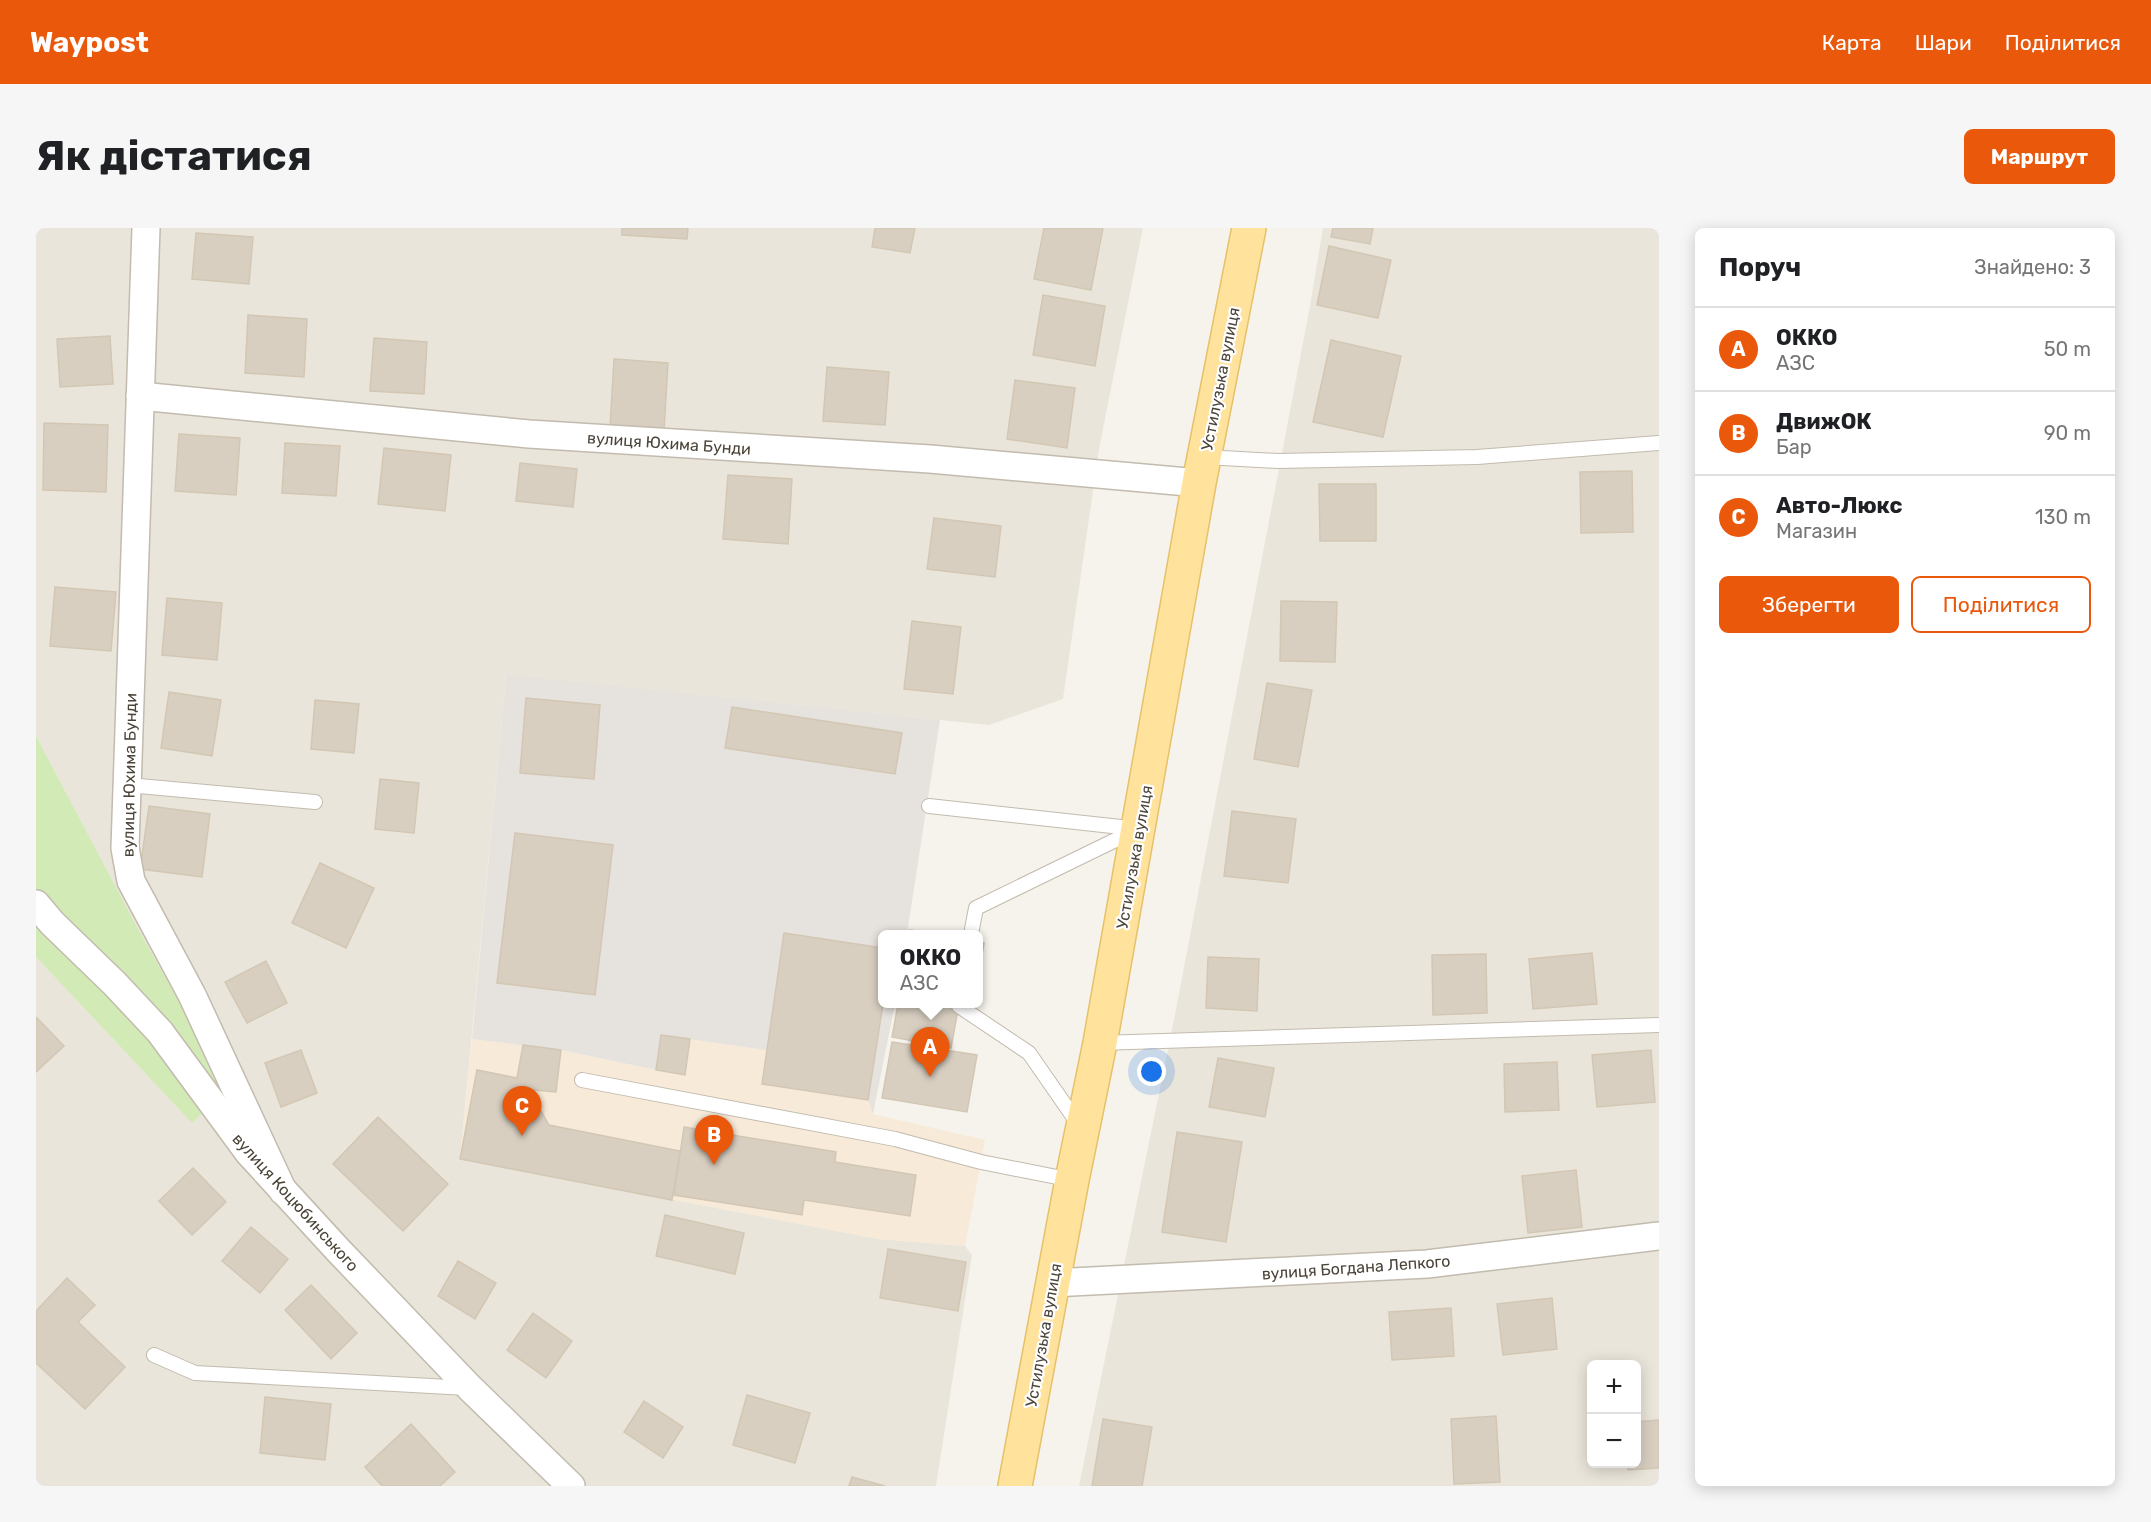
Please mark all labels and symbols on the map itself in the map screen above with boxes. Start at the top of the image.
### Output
street label: Устилузька вулиця [1197,306,1244,452]
street label: вулиця Юхима Бунди [586,428,752,459]
street label: вулиця Юхима Бунди [119,693,140,857]
street label: Устилузька вулиця [1112,784,1156,930]
pin: A [910,1028,950,1077]
your location [1137,1057,1166,1086]
pin: C [502,1086,542,1136]
pin: B [694,1116,734,1165]
street label: вулиця Коцюбинського [229,1129,363,1275]
street label: вулиця Богдана Лепкого [1261,1251,1451,1284]
street label: Устилузька вулиця [1021,1262,1065,1408]

